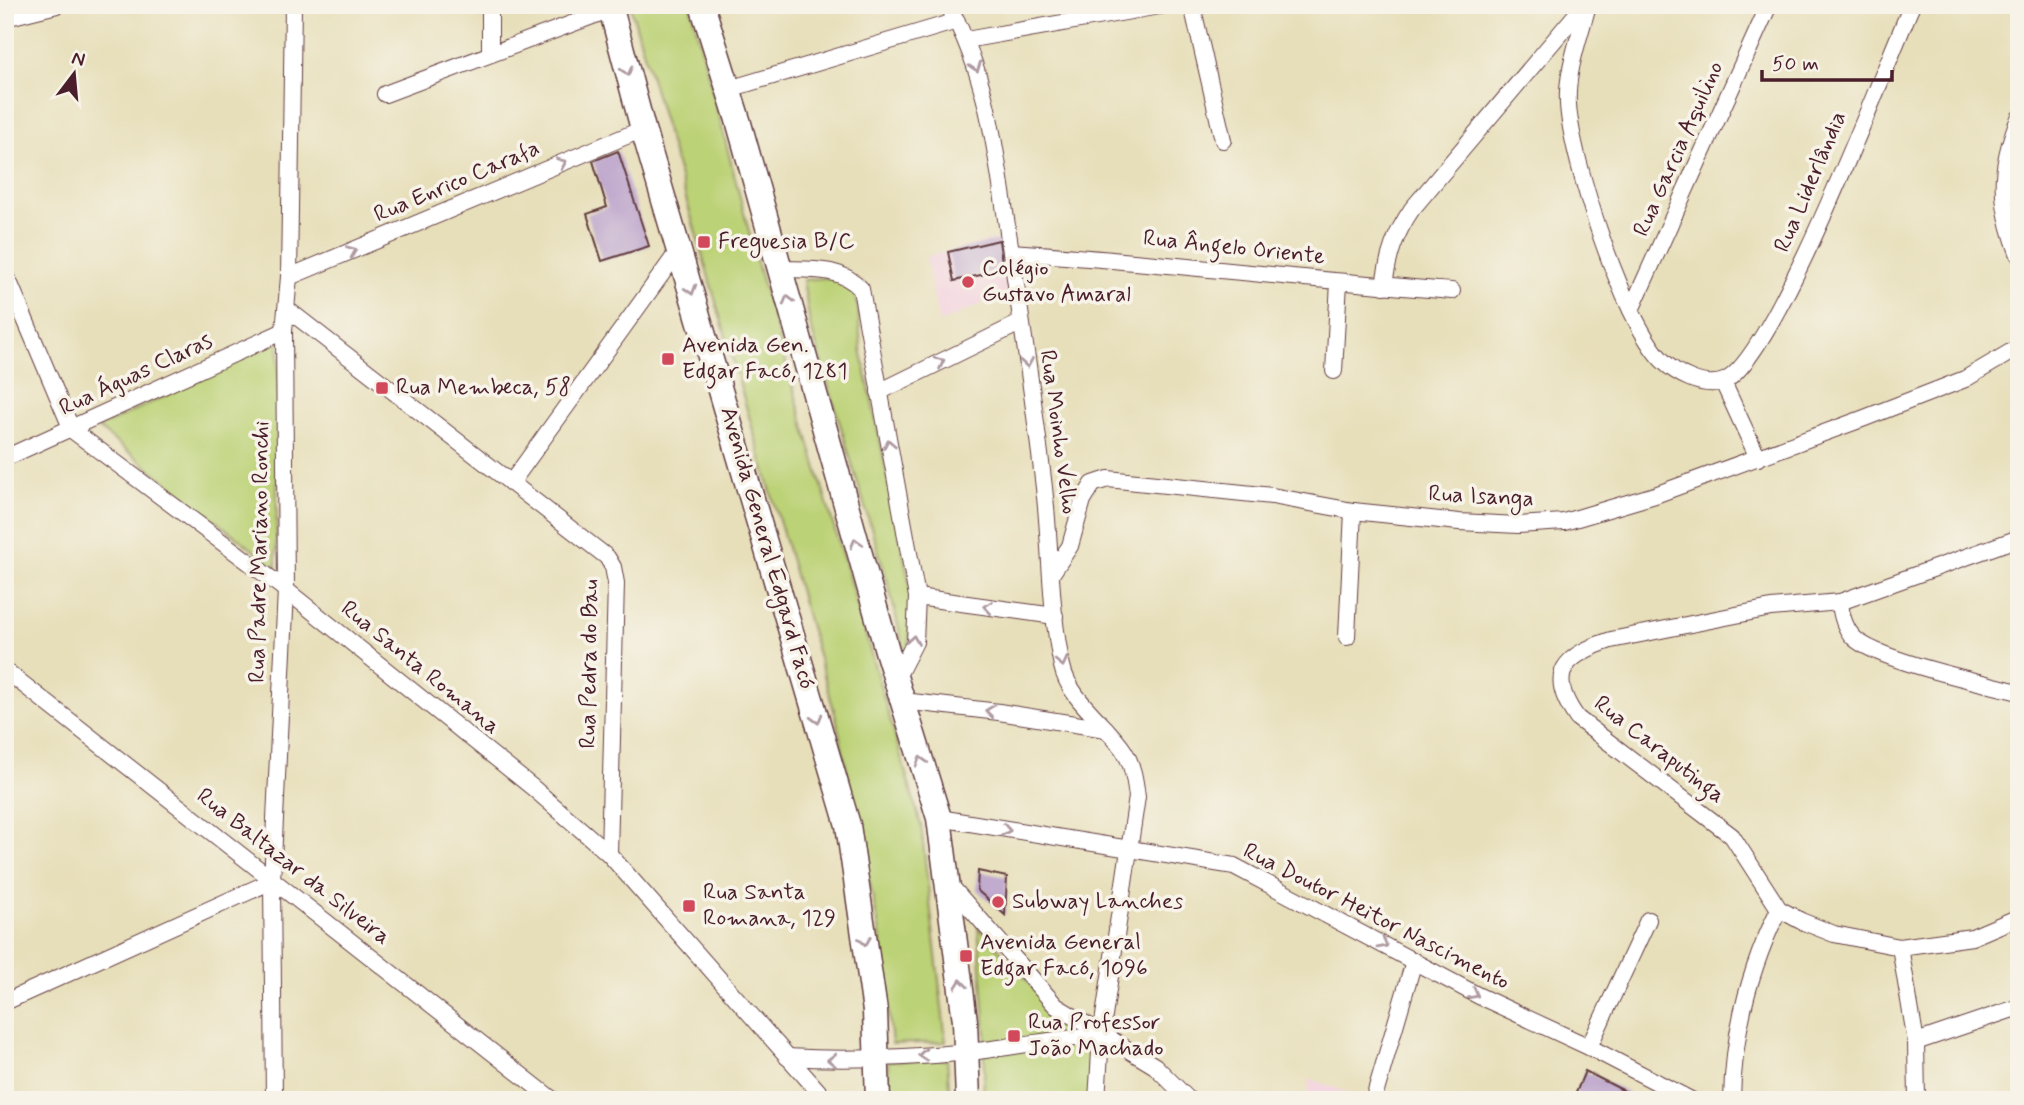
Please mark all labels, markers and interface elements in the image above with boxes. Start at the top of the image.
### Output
north arrow [38,38,108,108]
scale bar [1762,38,1891,82]
text: N [69,45,88,73]
text: 50 m [1772,50,1819,78]
street label: Rua Garcia Aquilino [1627,57,1731,241]
one-way arrow [968,60,982,72]
one-way arrow [619,65,634,77]
street label: Rua Liderlândia [1768,107,1854,257]
street label: Rua Enrico Carafa [370,134,544,230]
one-way arrow [554,157,567,171]
street label: Rua Ângelo Oriente [1141,224,1327,274]
place label: Freguesia B/C [718,227,855,259]
marker: Freguesia B/C [696,234,712,250]
one-way arrow [345,245,357,259]
place label: Colégio Gustavo Amaral [982,254,1131,310]
marker: Colégio Gustavo Amaral [960,274,976,290]
one-way arrow [683,283,698,295]
one-way arrow [782,294,796,306]
street label: Rua Águas Claras [55,326,217,424]
place label: Avenida Gen. Edgar Facó, 1281 [682,331,848,389]
street label: Rua Moinho Velho [1032,348,1084,516]
marker: Avenida Gen. Edgar Facó, 1281 [660,351,676,367]
one-way arrow [933,356,945,370]
one-way arrow [1019,357,1034,369]
place label: Rua Membeca, 58 [396,373,571,403]
marker: Rua Membeca, 58 [374,380,390,396]
street label: Avenida General Edgard Facó [710,403,822,693]
street label: Rua Padre Mariano Ronchi [243,421,277,683]
one-way arrow [882,438,897,450]
street label: Rua Isanga [1427,479,1534,517]
one-way arrow [850,537,865,549]
street label: Rua Pedra do Bau [574,579,606,749]
street label: Rua Santa Romana [334,594,506,742]
one-way arrow [982,600,994,615]
one-way arrow [905,634,920,646]
one-way arrow [1054,656,1068,668]
street label: Rua Caraputinga [1586,689,1731,812]
one-way arrow [984,703,996,718]
one-way arrow [809,713,824,725]
one-way arrow [915,755,930,767]
street label: Rua Baltazar da Silveira [190,782,396,952]
one-way arrow [1000,822,1012,837]
street label: Rua Doutor Heitor Nascimento [1238,837,1514,997]
place label: Rua Santa Romana, 129 [703,878,836,934]
place label: Subway Lanches [1012,887,1183,917]
marker: Subway Lanches [990,894,1006,910]
marker: Rua Santa Romana, 129 [681,898,697,914]
place label: Avenida General Edgar Facó, 1096 [980,928,1148,986]
one-way arrow [857,936,872,947]
one-way arrow [1376,936,1388,950]
marker: Avenida General Edgar Facó, 1096 [958,948,974,964]
one-way arrow [954,978,969,990]
one-way arrow [1467,986,1480,999]
place label: Rua Professor João Machado [1028,1008,1164,1064]
marker: Rua Professor João Machado [1006,1028,1022,1044]
one-way arrow [917,1047,928,1062]
one-way arrow [826,1052,837,1067]

